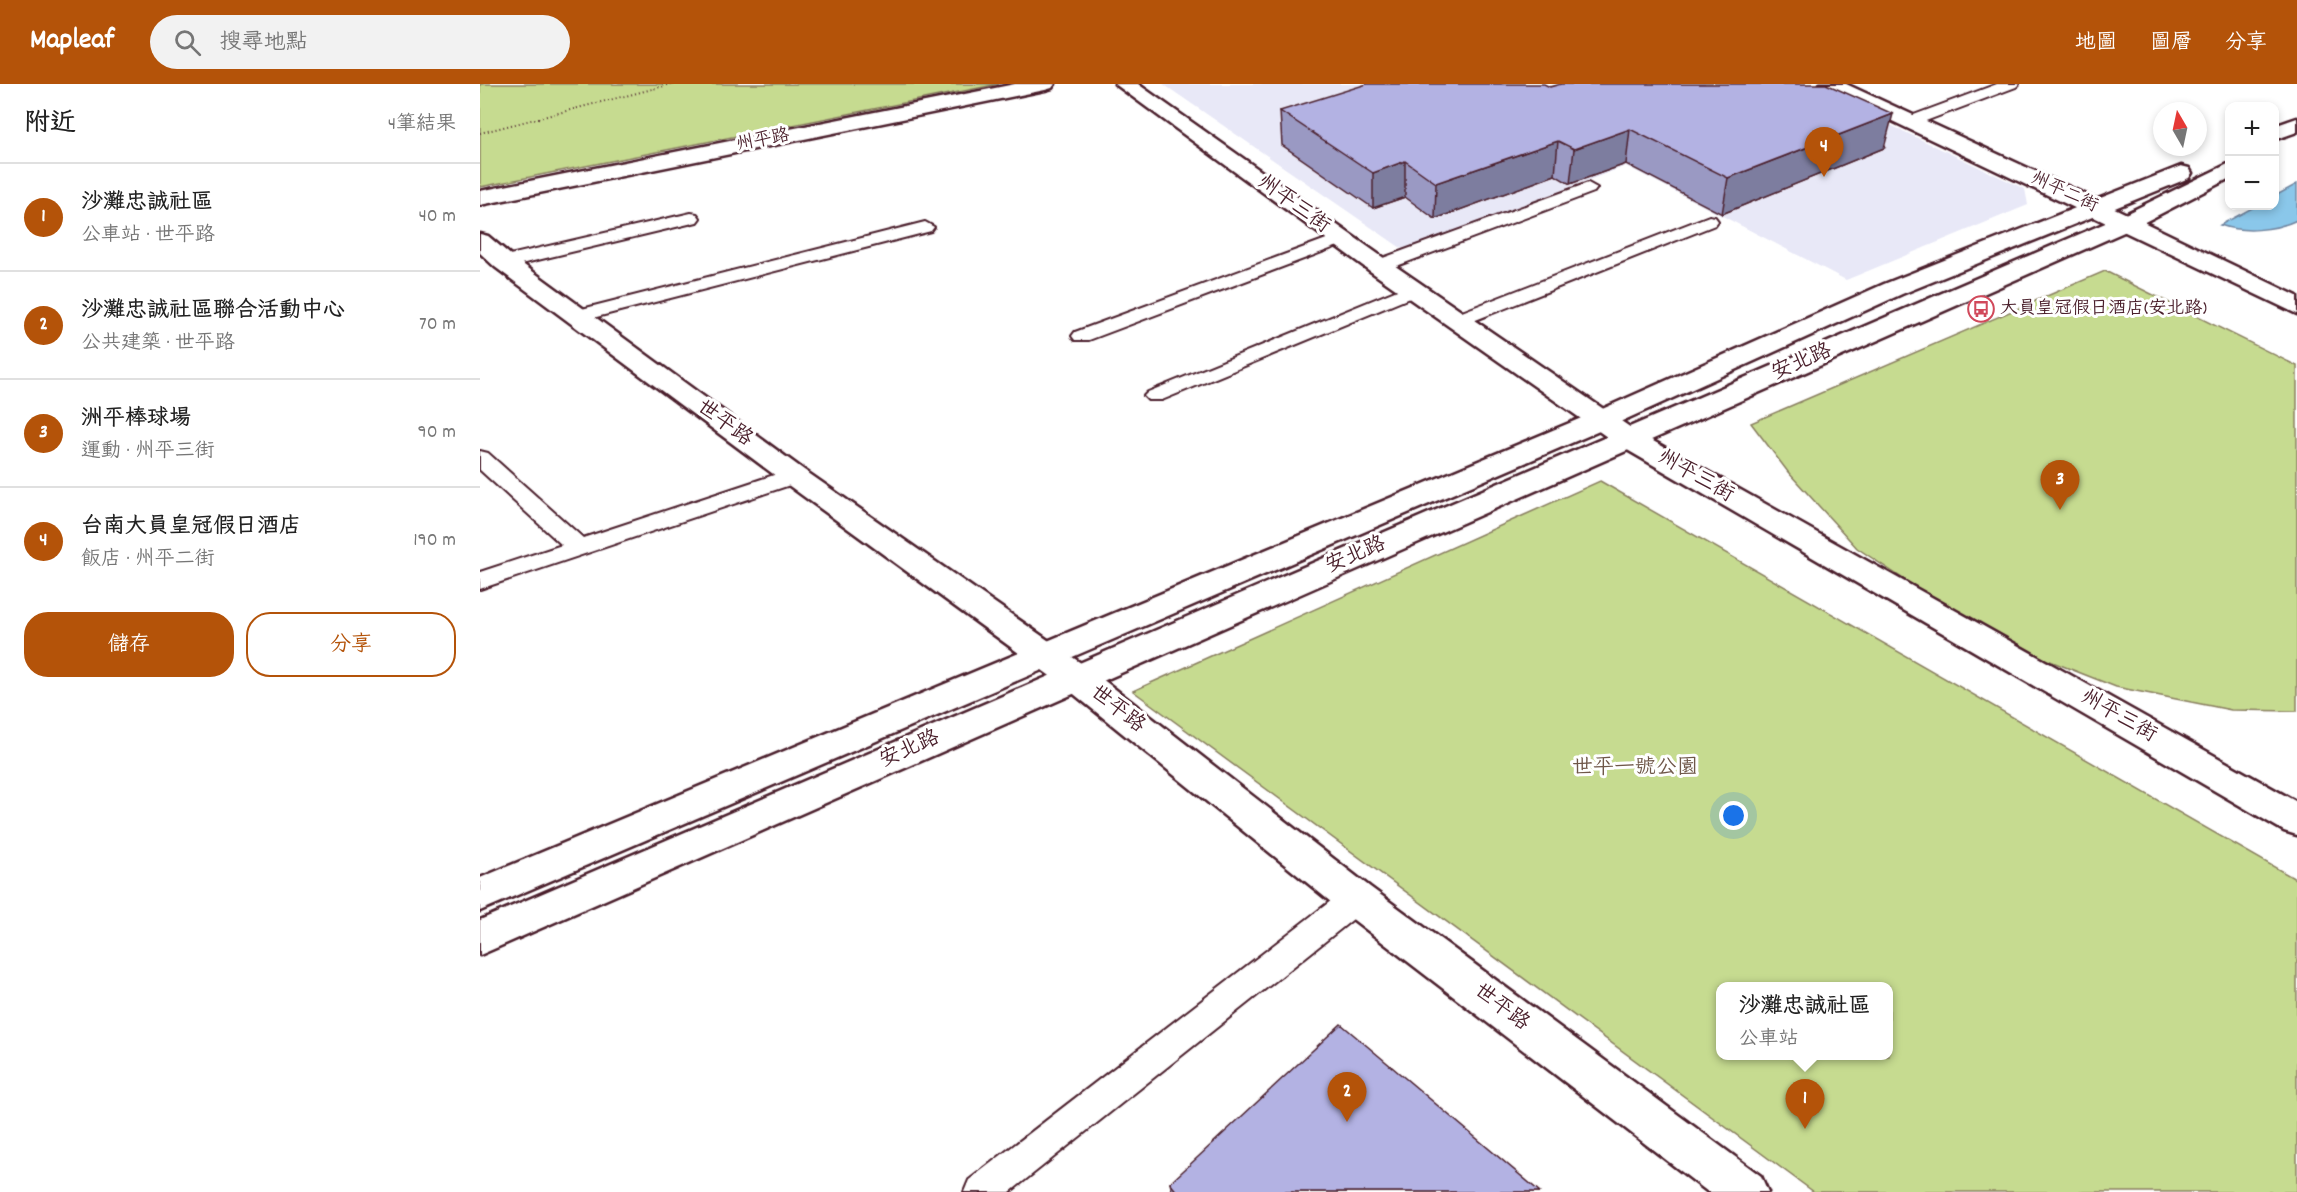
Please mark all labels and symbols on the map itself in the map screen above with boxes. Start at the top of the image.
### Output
north arrow [2153,102,2207,156]
street label: 州平路 [734,124,792,158]
pin: 4 [1804,128,1844,177]
street label: 州平二街 [2026,166,2102,220]
street label: 州平三街 [1250,168,1336,242]
bus stop icon: 大員皇冠假日酒店(安北路) [1966,294,1996,324]
place label: 大員皇冠假日酒店(安北路) [2000,297,2207,322]
street label: 安北路 [1767,337,1837,389]
street label: 世平路 [690,393,758,455]
street label: 州平三街 [1651,443,1739,511]
pin: 3 [2040,460,2080,510]
street label: 安北路 [1321,530,1391,582]
street label: 世平路 [1083,679,1151,741]
street label: 州平三街 [2074,683,2162,751]
street label: 安北路 [875,723,945,777]
park label: 世平一號公園 [1572,754,1698,784]
your location [1719,801,1748,830]
street label: 世平路 [1467,977,1535,1039]
pin: 2 [1328,1072,1366,1122]
pin: 1 [1786,1080,1824,1129]

